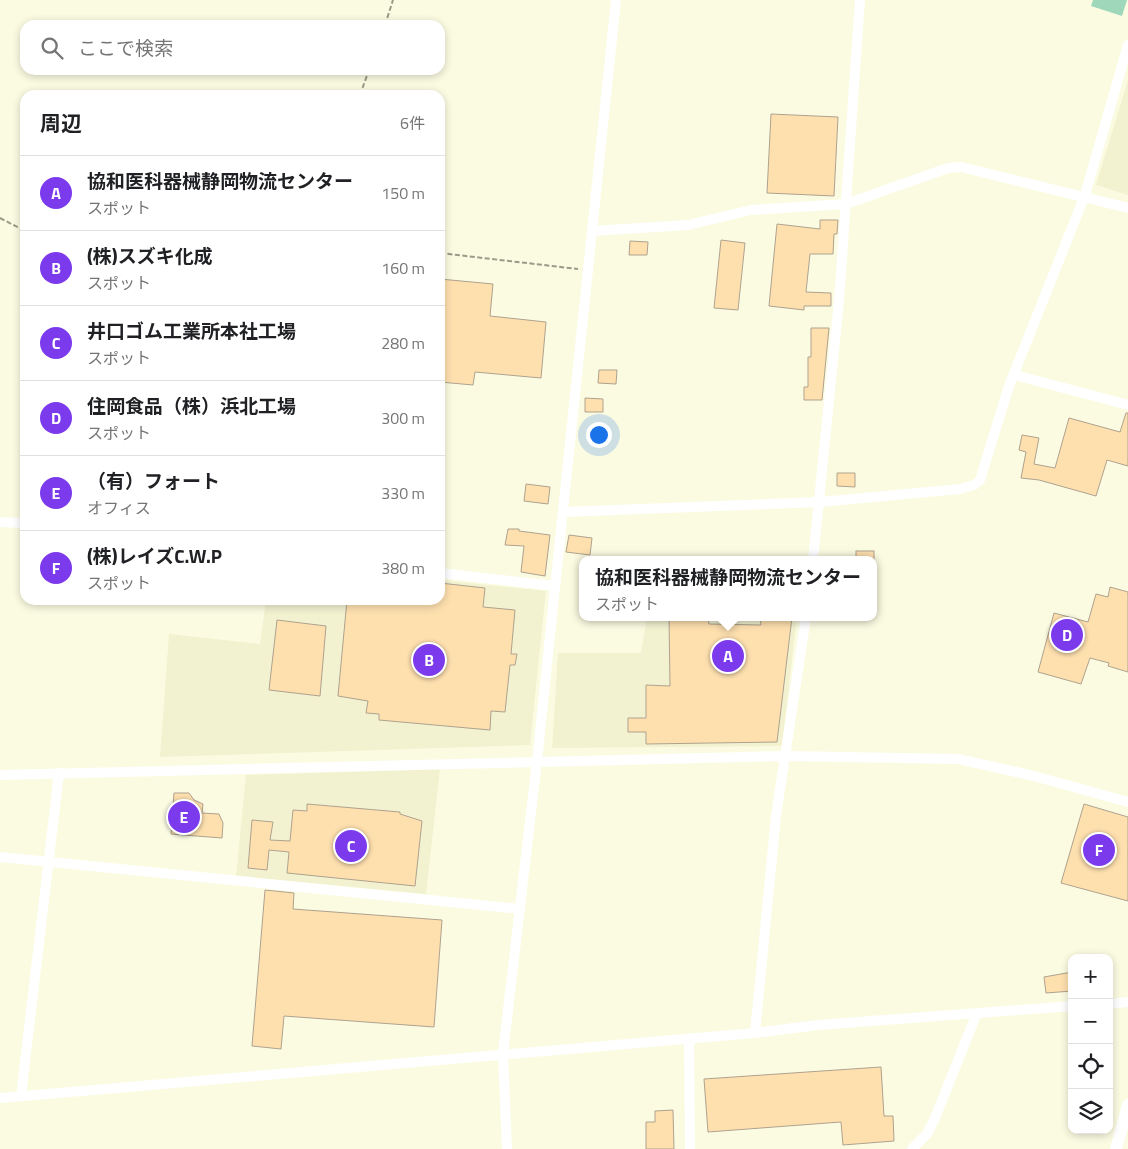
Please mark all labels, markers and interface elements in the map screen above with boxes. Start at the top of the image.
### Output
search box [20,20,445,75]
text: ここで検索 [78,33,173,62]
icon: search [38,34,66,62]
text: 周辺 [40,107,82,139]
text: 6件 [400,111,425,135]
text: 協和医科器械静岡物流センター [87,166,353,195]
text: A [51,181,61,205]
text: 150 m [381,181,425,205]
text: スポット [87,196,151,220]
text: (株)スズキ化成 [87,241,213,270]
text: B [51,256,61,280]
text: 160 m [381,256,425,280]
text: スポット [87,271,151,295]
text: 井口ゴム工業所本社工場 [87,316,296,345]
text: C [52,331,60,355]
text: 280 m [381,331,425,355]
text: スポット [87,346,151,370]
text: 住岡食品（株）浜北工場 [87,391,296,420]
text: D [51,406,61,430]
text: 300 m [381,406,425,430]
text: スポット [87,421,151,445]
your location [586,422,612,448]
text: （有）フォート [87,466,220,495]
text: E [52,481,60,505]
text: 330 m [381,481,425,505]
text: オフィス [87,496,151,520]
text: (株)レイズC.W.P [87,541,222,570]
text: F [52,556,60,580]
text: 380 m [381,556,425,580]
popup [579,556,877,621]
text: 協和医科器械静岡物流センター [595,562,861,591]
text: スポット [87,571,151,595]
text: スポット [595,592,659,616]
pin: D [1051,616,1083,654]
pin: A [712,637,744,675]
pin: B [413,641,445,679]
pin: E [168,798,200,836]
pin: C [335,827,367,865]
pin: F [1083,831,1115,869]
map controls [1068,954,1113,1134]
button: + [1068,954,1113,999]
button: − [1068,999,1113,1044]
button: locate [1068,1044,1113,1089]
button: layers [1068,1089,1113,1134]

